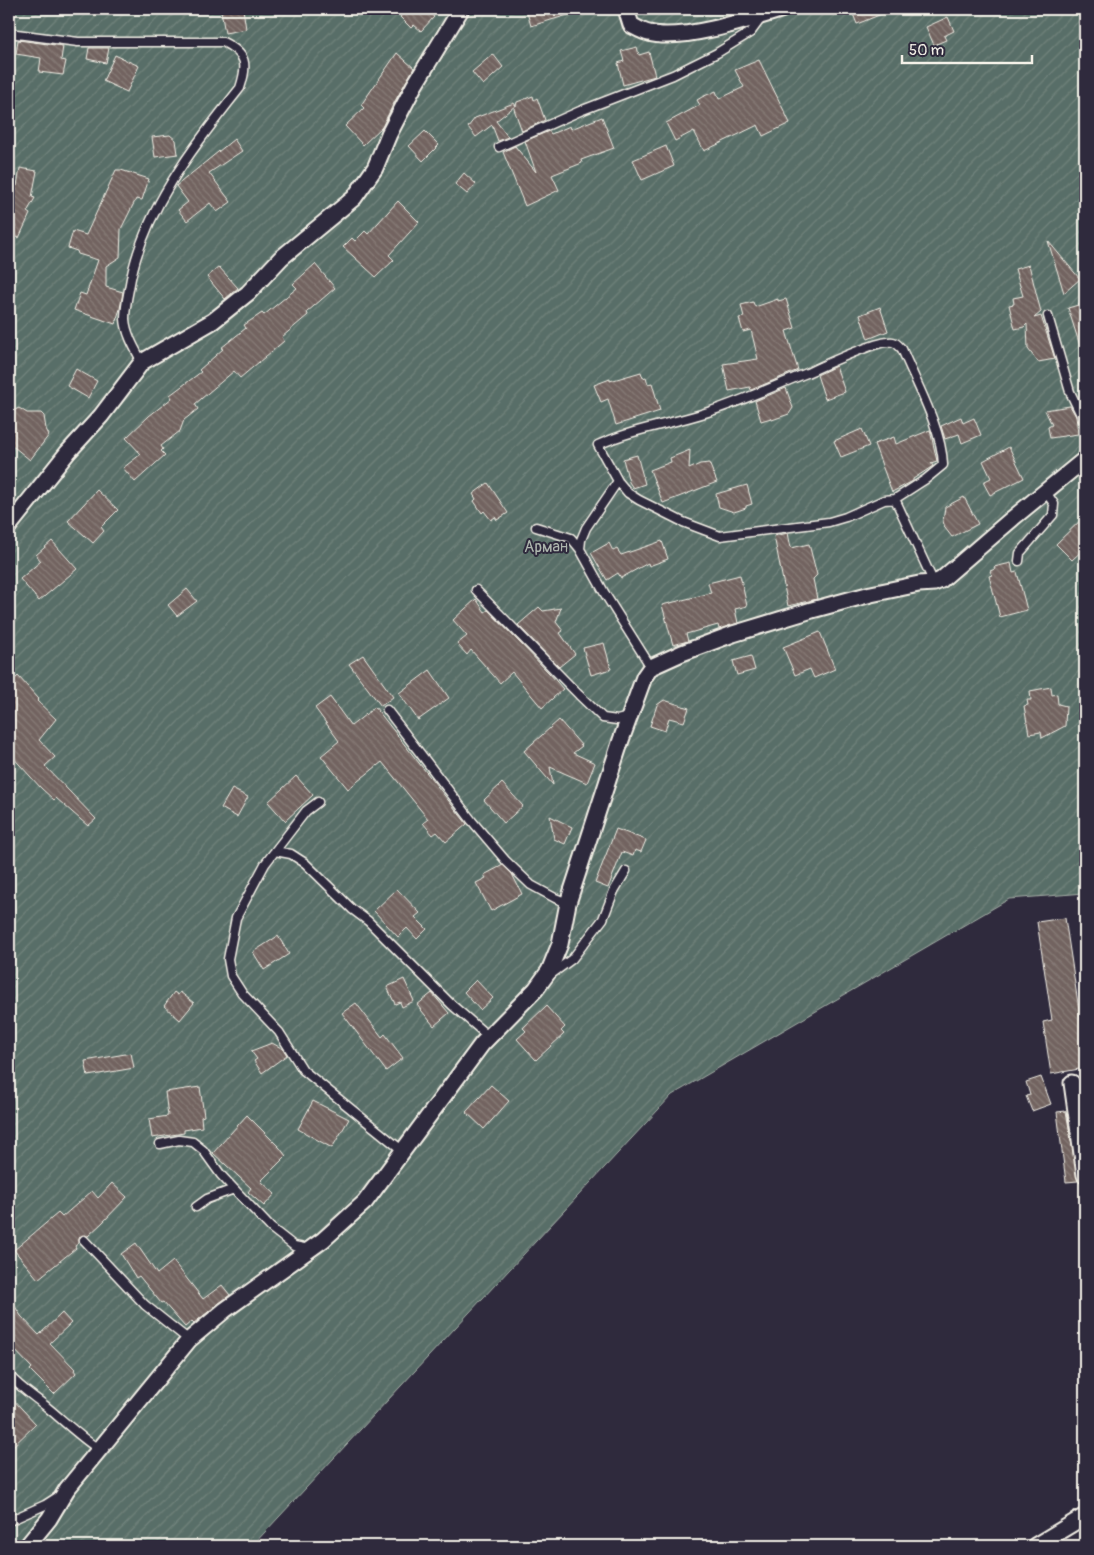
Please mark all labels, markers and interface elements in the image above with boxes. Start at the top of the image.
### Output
scale bar [902,32,1032,64]
text: 50 m [909,41,944,60]
park label: Арман [524,537,568,557]

